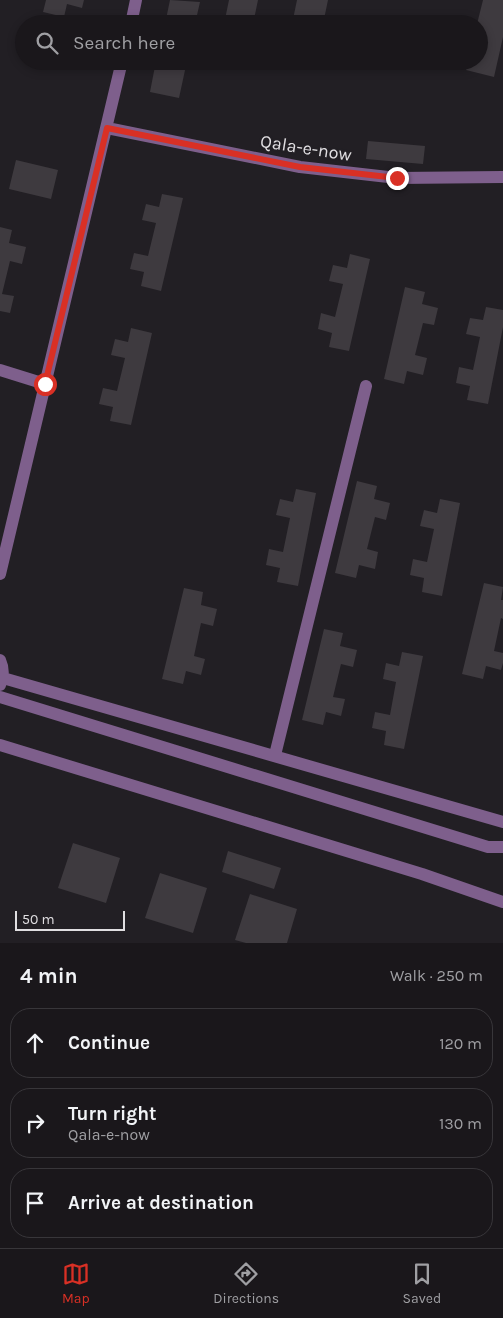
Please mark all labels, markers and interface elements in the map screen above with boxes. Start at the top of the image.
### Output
search box [15,15,488,70]
icon: search [33,29,61,57]
text: Search here [73,32,175,54]
street label: Qala-e-now [259,130,353,166]
route end [386,167,409,190]
route start [34,373,57,396]
scale bar [15,908,125,931]
text: 50 m [22,911,55,928]
text: 4 min [20,964,78,988]
text: Walk · 250 m [390,966,483,985]
icon: ahead [21,1029,49,1057]
text: Continue [68,1032,150,1054]
text: 120 m [439,1034,482,1053]
text: Turn right [68,1103,157,1125]
icon: right [21,1109,49,1137]
text: 130 m [439,1114,482,1133]
text: Qala-e-now [68,1125,150,1144]
icon: arrive [21,1189,49,1217]
text: Arrive at destination [68,1192,254,1214]
tab: Map [62,1260,90,1307]
tab: Directions [213,1260,279,1307]
tab: Saved [403,1260,441,1307]

